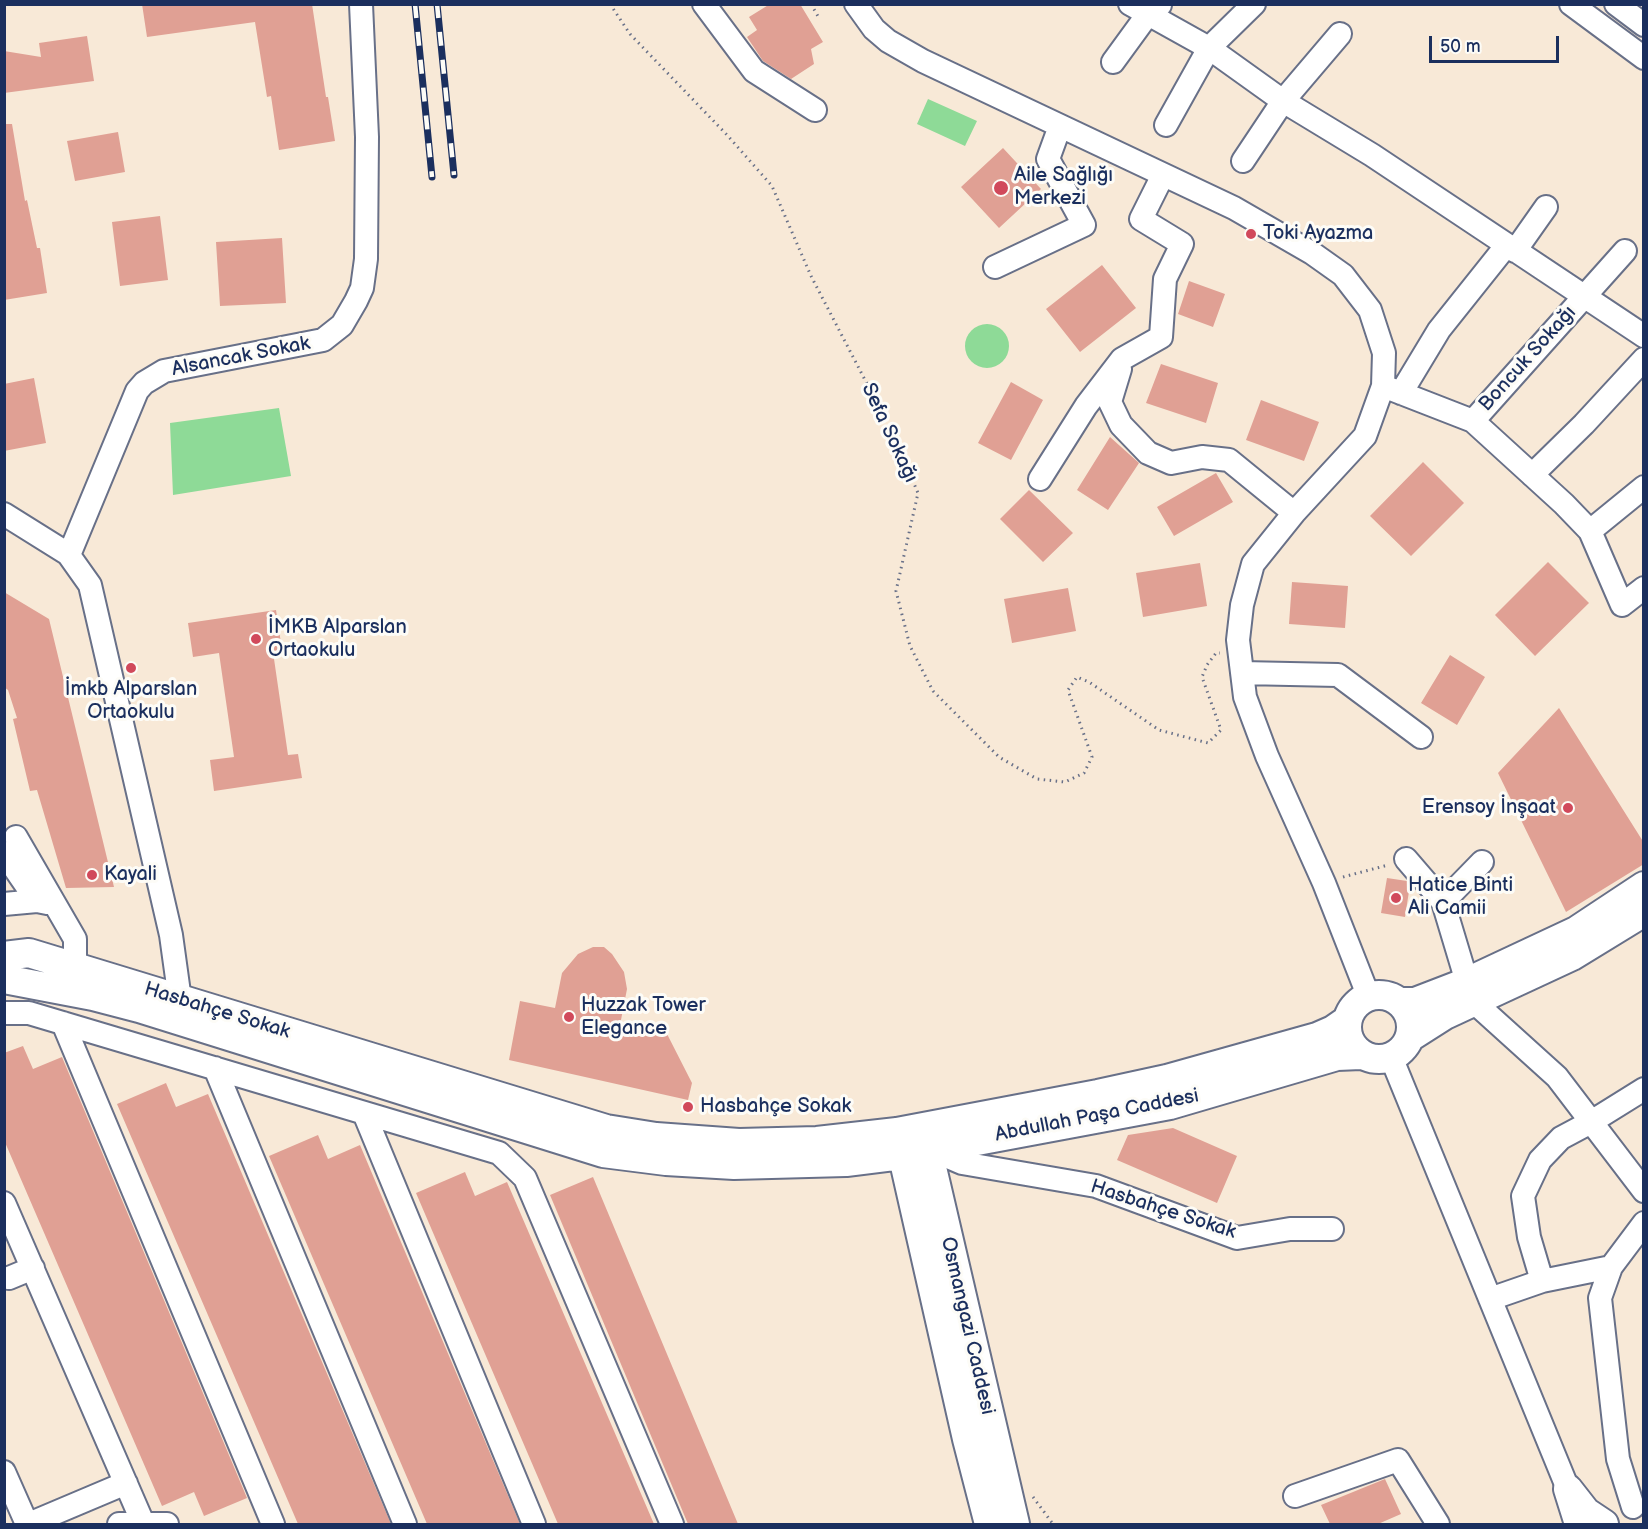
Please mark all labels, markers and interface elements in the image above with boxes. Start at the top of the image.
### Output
scale bar [1432,24,1562,62]
text: 50 m [1440,36,1481,57]
place label: Aile Sağlığı Merkezi [1014,164,1113,211]
marker: Aile Sağlığı Merkezi [992,179,1010,197]
place label: Toki Ayazma [1263,222,1373,246]
marker: Toki Ayazma [1244,227,1258,241]
street label: Boncuk Sokağı [1474,301,1582,417]
street label: Alsancak Sokak [170,332,312,382]
street label: Sefa Sokağı [856,380,922,486]
place label: İMKB Alparslan Ortaokulu [268,616,407,663]
marker: İMKB Alparslan Ortaokulu [249,632,263,646]
marker: İmkb Alparslan Ortaokulu [124,661,138,675]
place label: İmkb Alparslan Ortaokulu [65,678,197,725]
place label: Erensoy İnşaat [1422,796,1556,820]
marker: Erensoy İnşaat [1561,801,1575,815]
place label: Kayali [104,863,157,887]
marker: Kayali [85,868,99,882]
place label: Hatice Binti Ali Camii [1408,874,1513,921]
marker: Hatice Binti Ali Camii [1389,891,1403,905]
street label: Hasbahçe Sokak [141,977,293,1045]
place label: Huzzak Tower Elegance [581,994,706,1041]
marker: Huzzak Tower Elegance [562,1010,576,1024]
street label: Abdullah Paşa Caddesi [993,1084,1201,1148]
place label: Hasbahçe Sokak [700,1095,851,1119]
marker: Hasbahçe Sokak [681,1100,695,1114]
street label: Hasbahçe Sokak [1087,1175,1239,1245]
street label: Osmangazi Caddesi [935,1235,999,1417]

